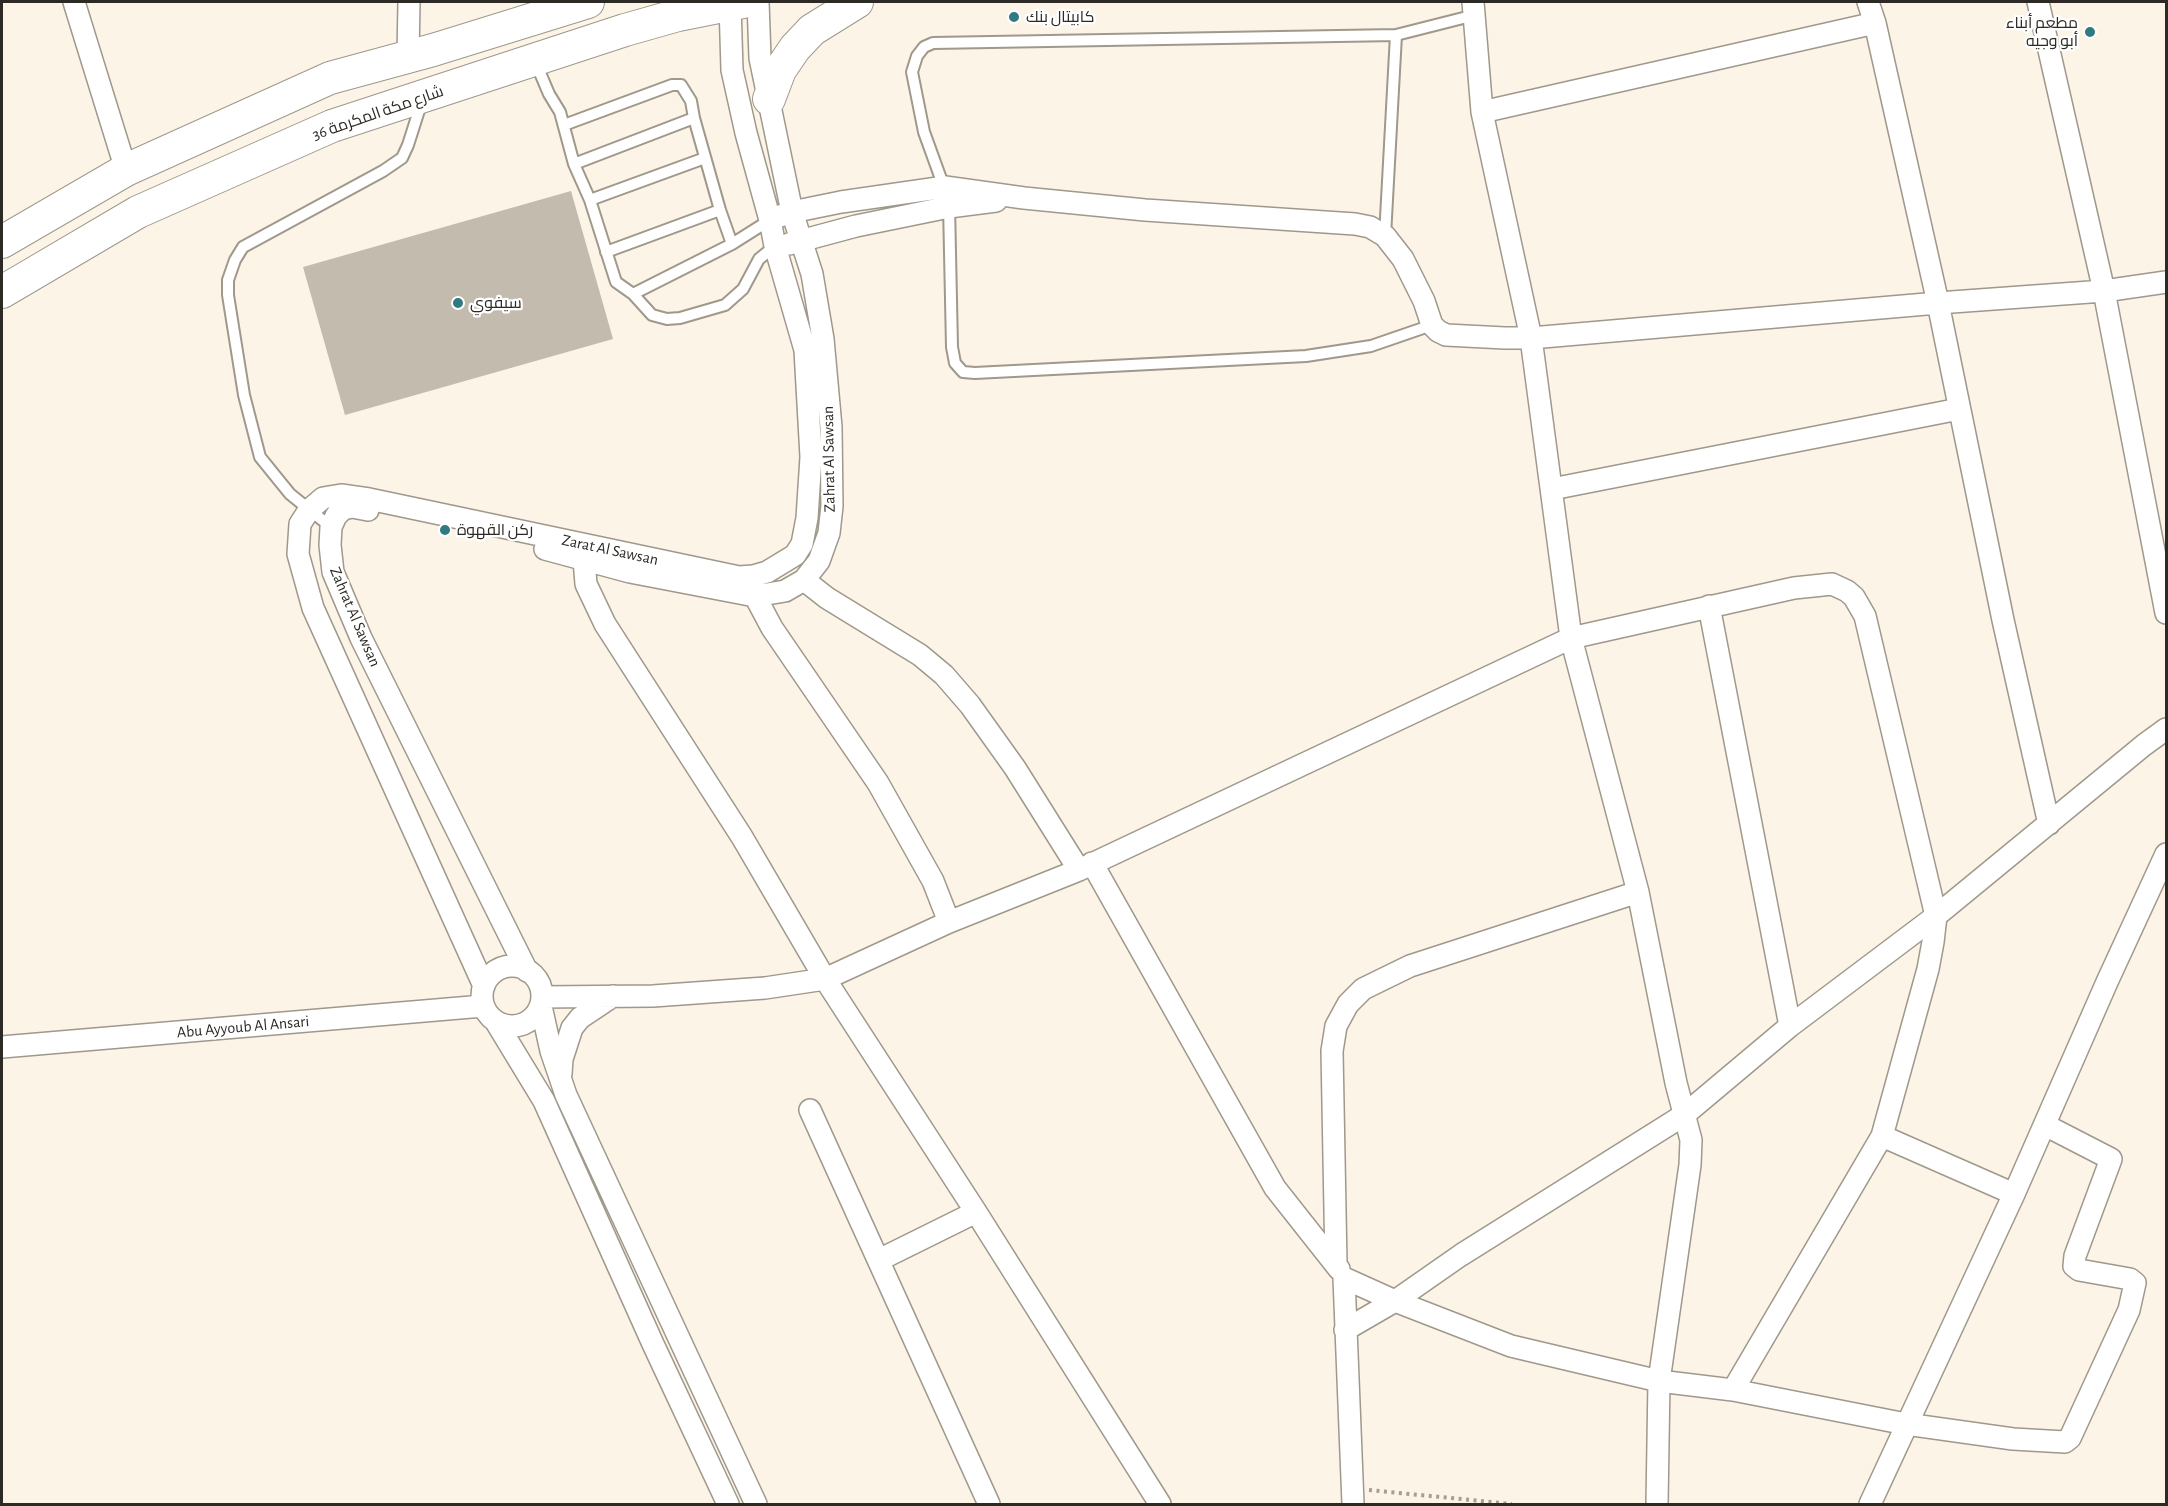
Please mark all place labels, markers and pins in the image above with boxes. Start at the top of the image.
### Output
place label: كابيتال بنك [1026,7,1094,27]
marker: كابيتال بنك [1007,10,1021,24]
place label: مطعم أبناء أبو وجيه [2006,13,2078,51]
marker: مطعم أبناء أبو وجيه [2083,25,2097,39]
place label: سيفوي [470,293,522,313]
marker: سيفوي [451,296,465,310]
place label: ركن القهوة [457,520,533,540]
marker: ركن القهوة [438,523,452,537]

